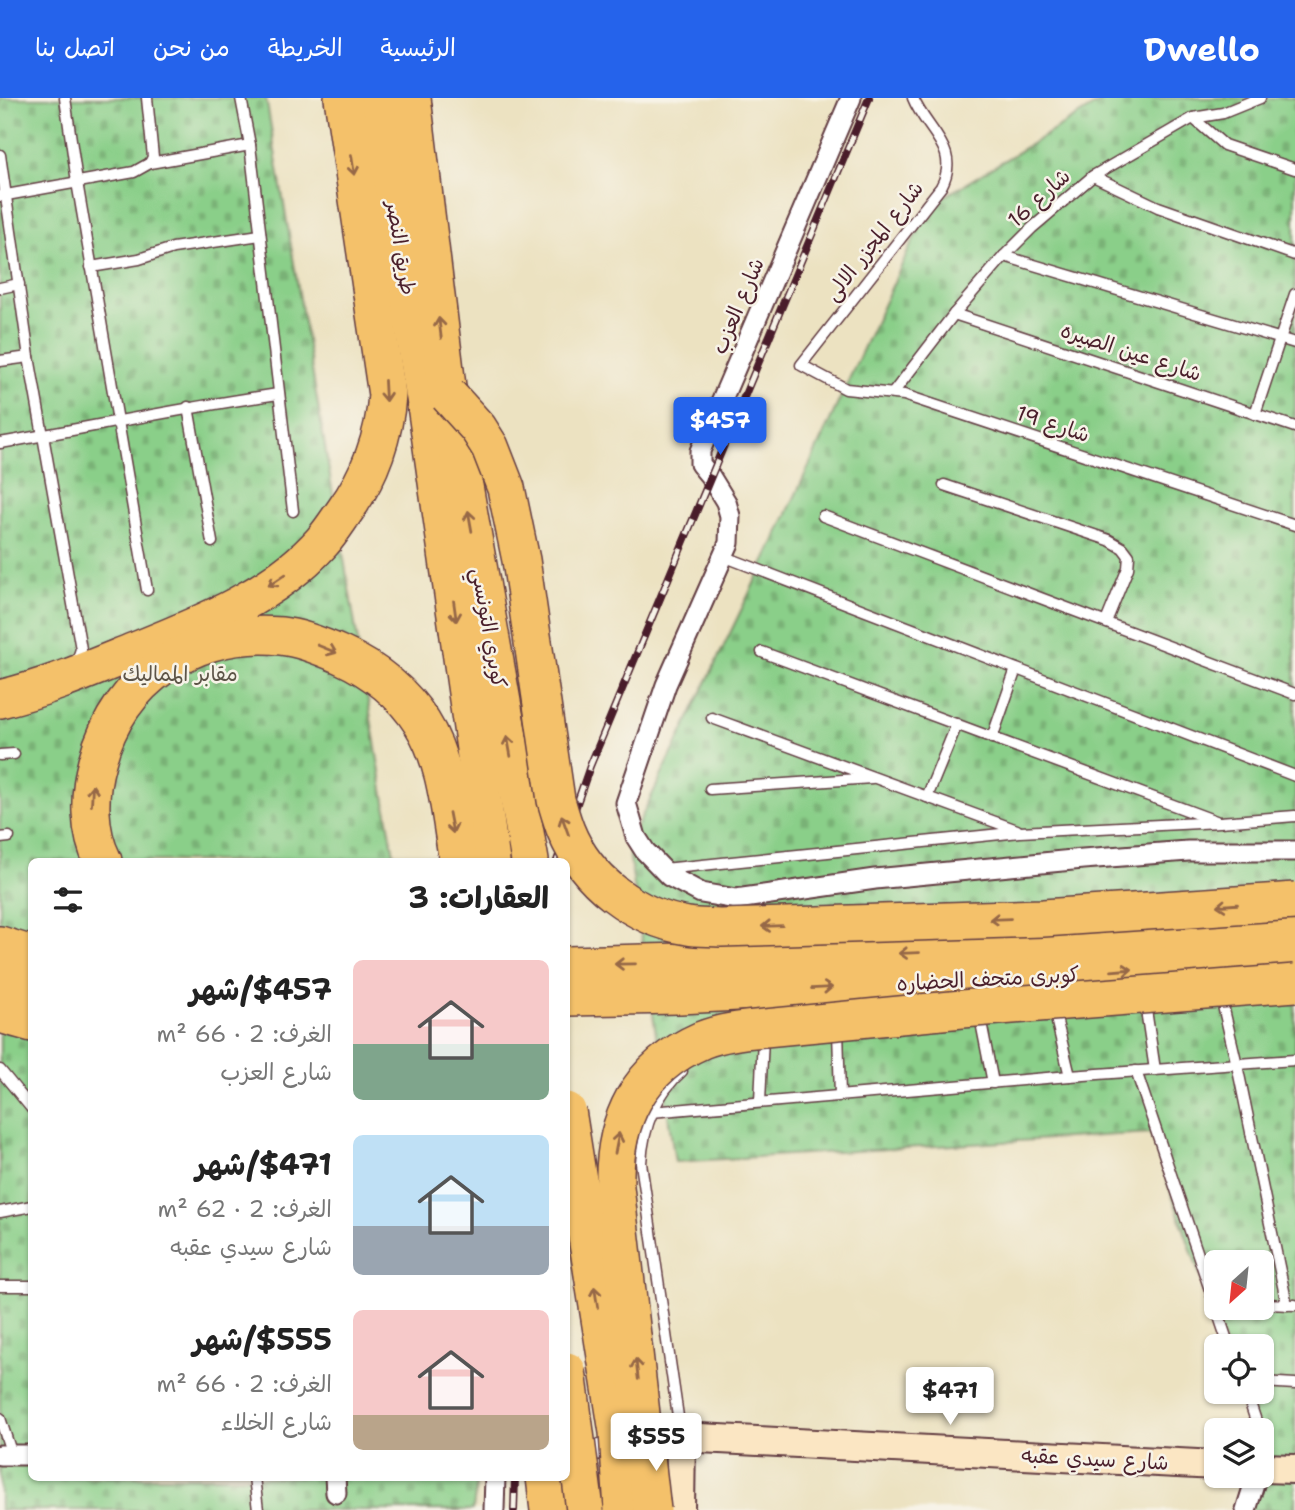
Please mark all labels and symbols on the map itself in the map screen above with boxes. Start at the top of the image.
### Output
one-way arrow [347,154,360,176]
street label: شارع 16 [1002,162,1077,234]
street label: شارع المجزر الالى [818,175,930,307]
street label: طريق النصر [379,197,422,297]
street label: شارع العزب [705,254,772,359]
street label: شارع عين الصيره [1057,316,1205,389]
one-way arrow [433,317,446,339]
one-way arrow [379,379,392,402]
pin: $457 [679,398,761,457]
street label: شارع 19 [1013,399,1093,450]
one-way arrow [463,510,476,533]
street label: كوبري التونسي [460,566,513,691]
one-way arrow [268,573,287,587]
one-way arrow [449,600,462,622]
one-way arrow [315,644,337,657]
park label: مقابر المماليك [122,660,238,688]
one-way arrow [502,735,516,757]
one-way arrow [85,783,98,806]
one-way arrow [445,811,458,834]
one-way arrow [557,815,570,837]
one-way arrow [1216,899,1239,912]
one-way arrow [989,913,1012,926]
one-way arrow [761,920,784,933]
one-way arrow [898,946,921,959]
one-way arrow [614,957,637,970]
street label: كوبرى متحف الحضاره [896,960,1080,998]
one-way arrow [1110,963,1133,976]
one-way arrow [810,981,832,994]
one-way arrow [611,1132,624,1155]
north arrow [1204,1250,1274,1320]
one-way arrow [589,1286,602,1309]
one-way arrow [630,1358,643,1381]
pin: $471 [909,1368,991,1427]
pin: $555 [615,1414,697,1473]
street label: شارع سيدي عقبه [1020,1441,1169,1478]

